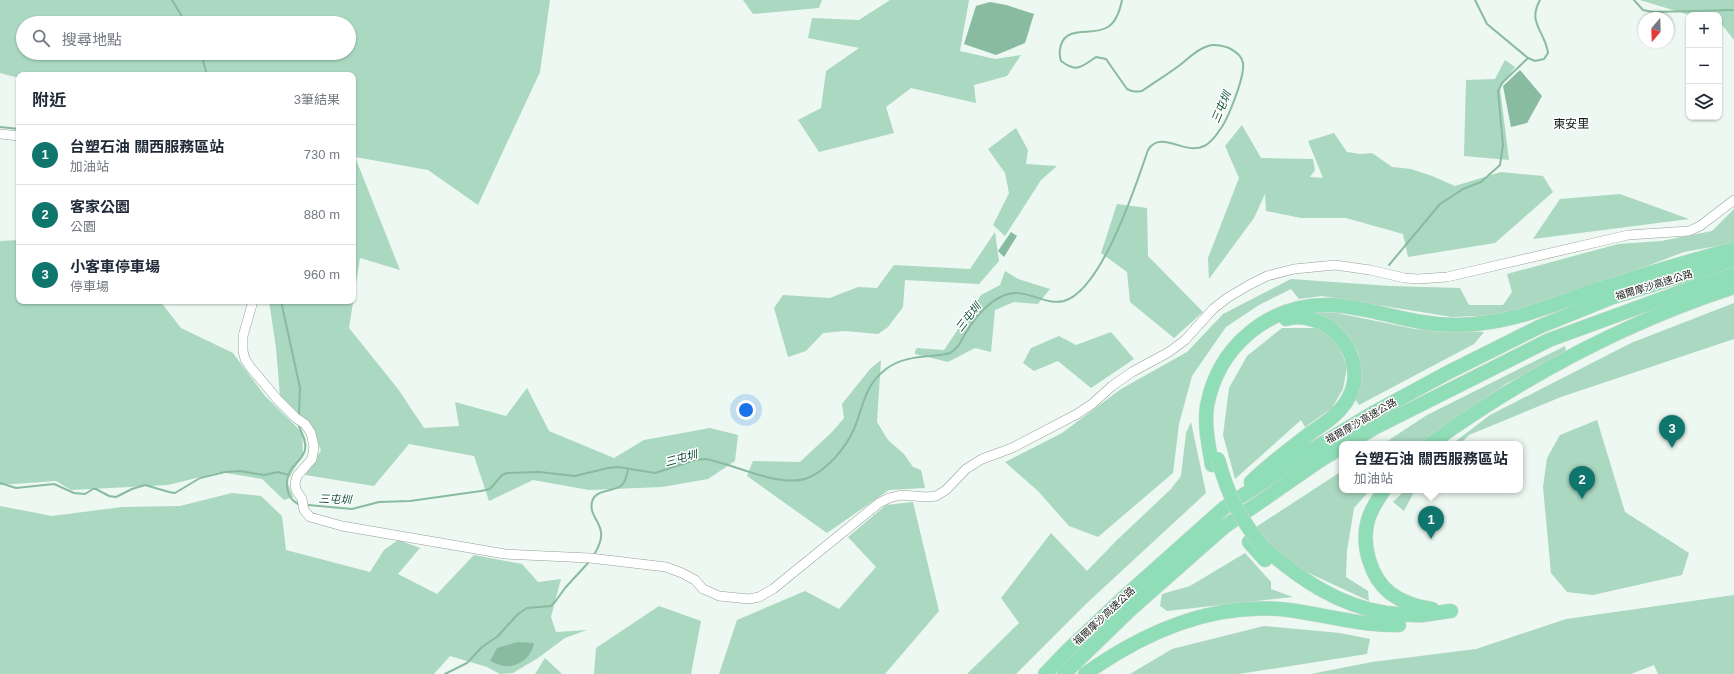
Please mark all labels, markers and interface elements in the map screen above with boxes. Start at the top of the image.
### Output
north arrow [1638,12,1674,48]
map controls [1686,12,1722,120]
button: + [1686,12,1722,48]
search box [16,16,356,60]
icon: search [30,27,52,49]
text: 搜尋地點 [62,31,122,48]
button: − [1686,48,1722,84]
button: layers [1686,84,1722,120]
water label: 三屯圳 [1209,88,1234,125]
text: 附近 [32,91,66,110]
text: 3筆結果 [294,92,340,107]
district label: 東安里 [1553,117,1589,131]
text: 台塑石油 關西服務區站 [70,138,224,155]
text: 1 [41,147,49,162]
text: 730 m [304,147,340,162]
text: 加油站 [70,159,109,174]
text: 客家公園 [70,198,130,215]
text: 2 [41,207,49,222]
text: 880 m [304,207,340,222]
text: 公園 [70,219,96,234]
text: 小客車停車場 [70,258,160,275]
text: 3 [41,267,49,282]
text: 960 m [304,267,340,282]
street label: 福爾摩沙高速公路 [1614,268,1694,302]
text: 停車場 [70,279,109,294]
water label: 三屯圳 [953,299,984,334]
street label: 福爾摩沙高速公路 [1324,396,1398,446]
your location [736,400,756,420]
pin: 3 [1659,415,1685,448]
popup [1339,441,1523,493]
water label: 三屯圳 [664,447,700,468]
text: 台塑石油 關西服務區站 [1354,450,1508,467]
pin: 2 [1569,466,1595,499]
text: 加油站 [1354,471,1393,486]
water label: 三屯圳 [318,492,354,506]
pin: 1 [1418,506,1444,539]
street label: 福爾摩沙高速公路 [1071,585,1137,647]

